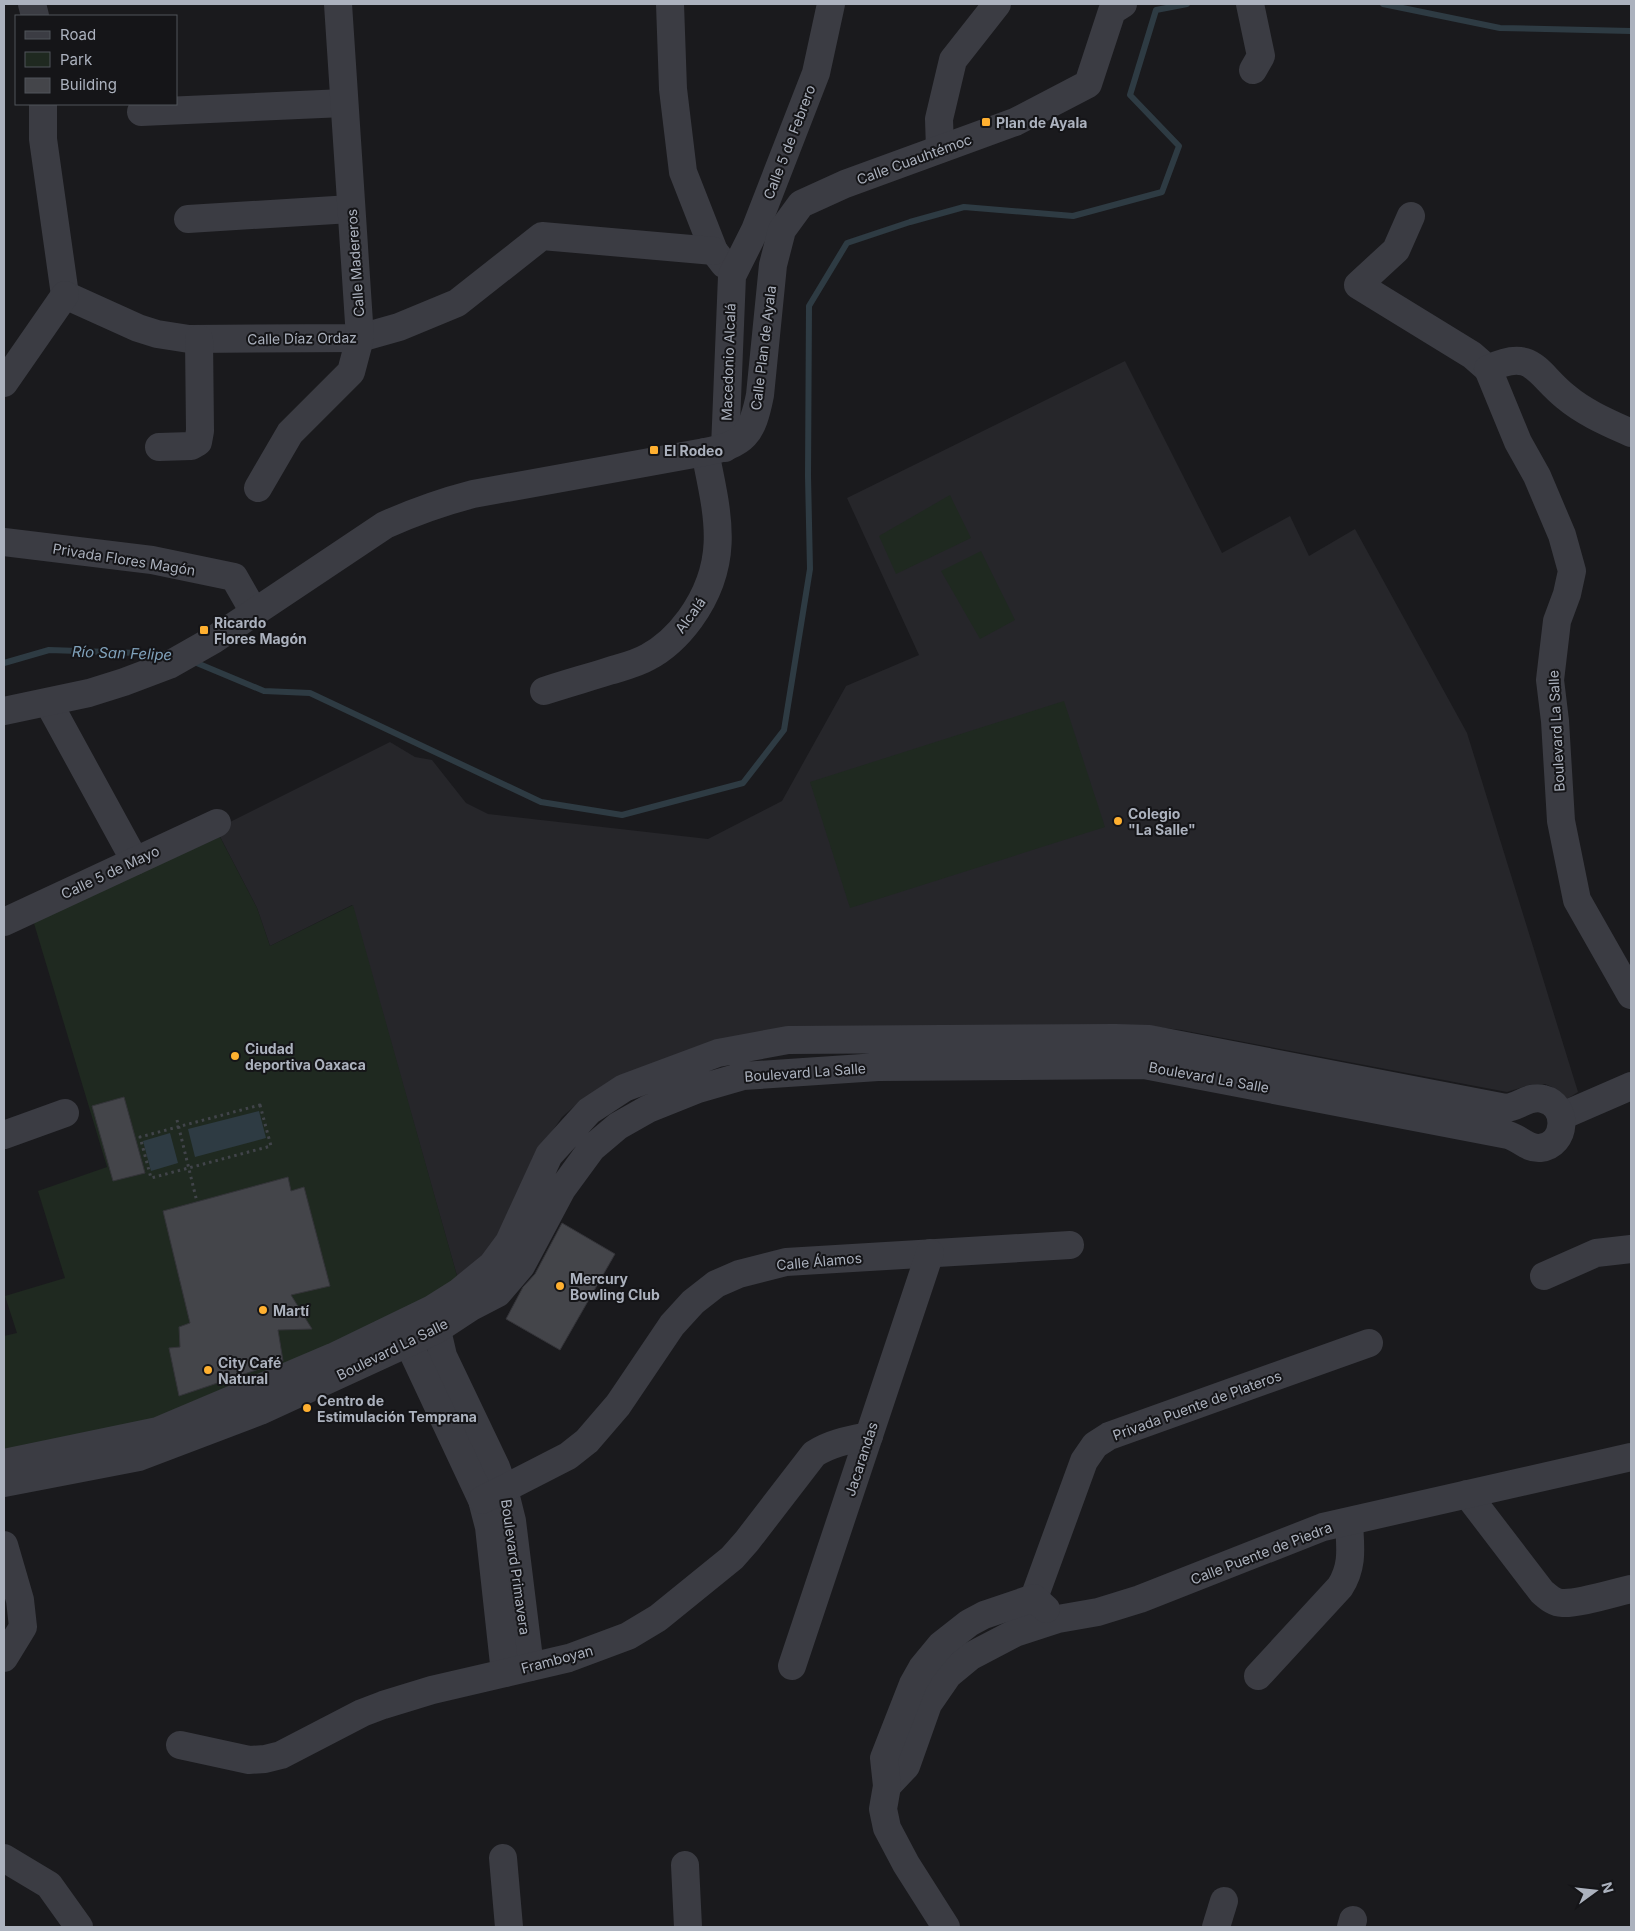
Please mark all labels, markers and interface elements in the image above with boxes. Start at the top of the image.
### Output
legend [15,15,178,105]
text: Road [60,25,96,44]
text: Park [60,50,93,69]
text: Building [60,75,117,94]
street label: Calle 5 de Febrero [759,82,819,202]
place label: Plan de Ayala [996,114,1087,131]
marker: Plan de Ayala [980,116,992,128]
street label: Calle Cuauhtémoc [854,130,974,188]
street label: Calle Madereros [343,208,367,318]
street label: Calle Plan de Ayala [747,285,779,411]
street label: Macedonio Alcalá [717,303,739,421]
street label: Calle Díaz Ordaz [247,329,357,347]
place label: El Rodeo [664,442,723,459]
marker: El Rodeo [648,444,660,456]
street label: Privada Flores Magón [51,539,197,579]
street label: Alcalá [671,594,709,636]
place label: Ricardo Flores Magón [214,614,307,647]
marker: Ricardo Flores Magón [198,624,210,636]
water label: Río San Felipe [71,642,173,664]
street label: Boulevard La Salle [1544,670,1568,792]
place label: Colegio "La Salle" [1128,805,1196,838]
marker: Colegio "La Salle" [1112,815,1124,827]
street label: Calle 5 de Mayo [58,842,162,902]
place label: Ciudad deportiva Oaxaca [245,1040,366,1073]
marker: Ciudad deportiva Oaxaca [229,1050,241,1062]
street label: Boulevard La Salle [1148,1058,1270,1096]
street label: Boulevard La Salle [744,1059,866,1085]
street label: Calle Álamos [775,1249,863,1273]
place label: Mercury Bowling Club [570,1270,660,1303]
marker: Mercury Bowling Club [554,1280,566,1292]
place label: Martí [273,1302,309,1319]
marker: Martí [257,1304,269,1316]
street label: Boulevard La Salle [334,1315,450,1383]
place label: City Café Natural [218,1354,281,1387]
marker: City Café Natural [202,1364,214,1376]
street label: Privada Puente de Plateros [1110,1367,1284,1443]
place label: Centro de Estimulación Temprana [317,1392,477,1425]
marker: Centro de Estimulación Temprana [301,1402,313,1414]
street label: Jacarandas [841,1420,881,1498]
street label: Boulevard Primavera [498,1498,534,1636]
street label: Calle Puente de Piedra [1188,1518,1334,1588]
street label: Framboyan [519,1641,595,1677]
north arrow [1570,1866,1620,1916]
text: N [1598,1880,1618,1895]

